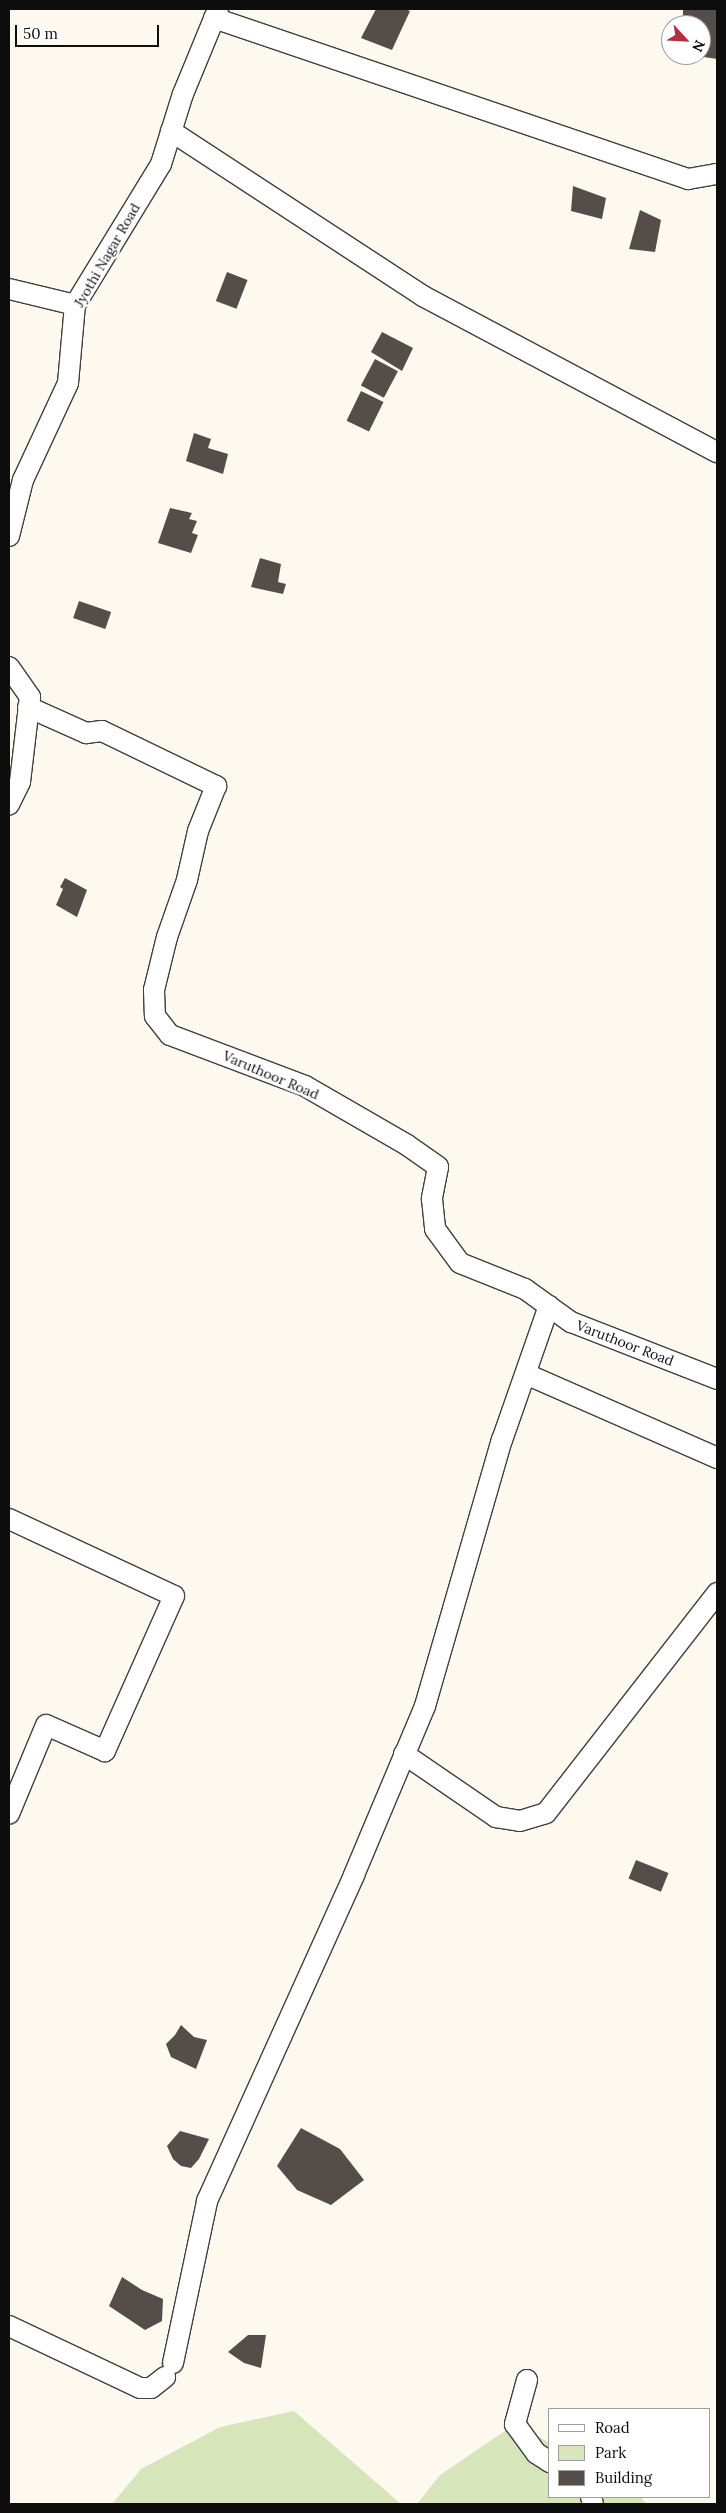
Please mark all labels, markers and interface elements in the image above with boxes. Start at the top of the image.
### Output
scale bar [18,15,161,47]
north arrow [661,15,711,65]
text: 50 m [23,24,58,43]
text: N [688,37,709,55]
street label: Jyothi Nagar Road [70,200,144,310]
street label: Varuthoor Road [220,1047,322,1103]
street label: Varuthoor Road [574,1317,676,1369]
legend [548,2408,711,2498]
text: Road [595,2418,630,2437]
text: Park [595,2443,626,2462]
text: Building [595,2468,652,2487]

